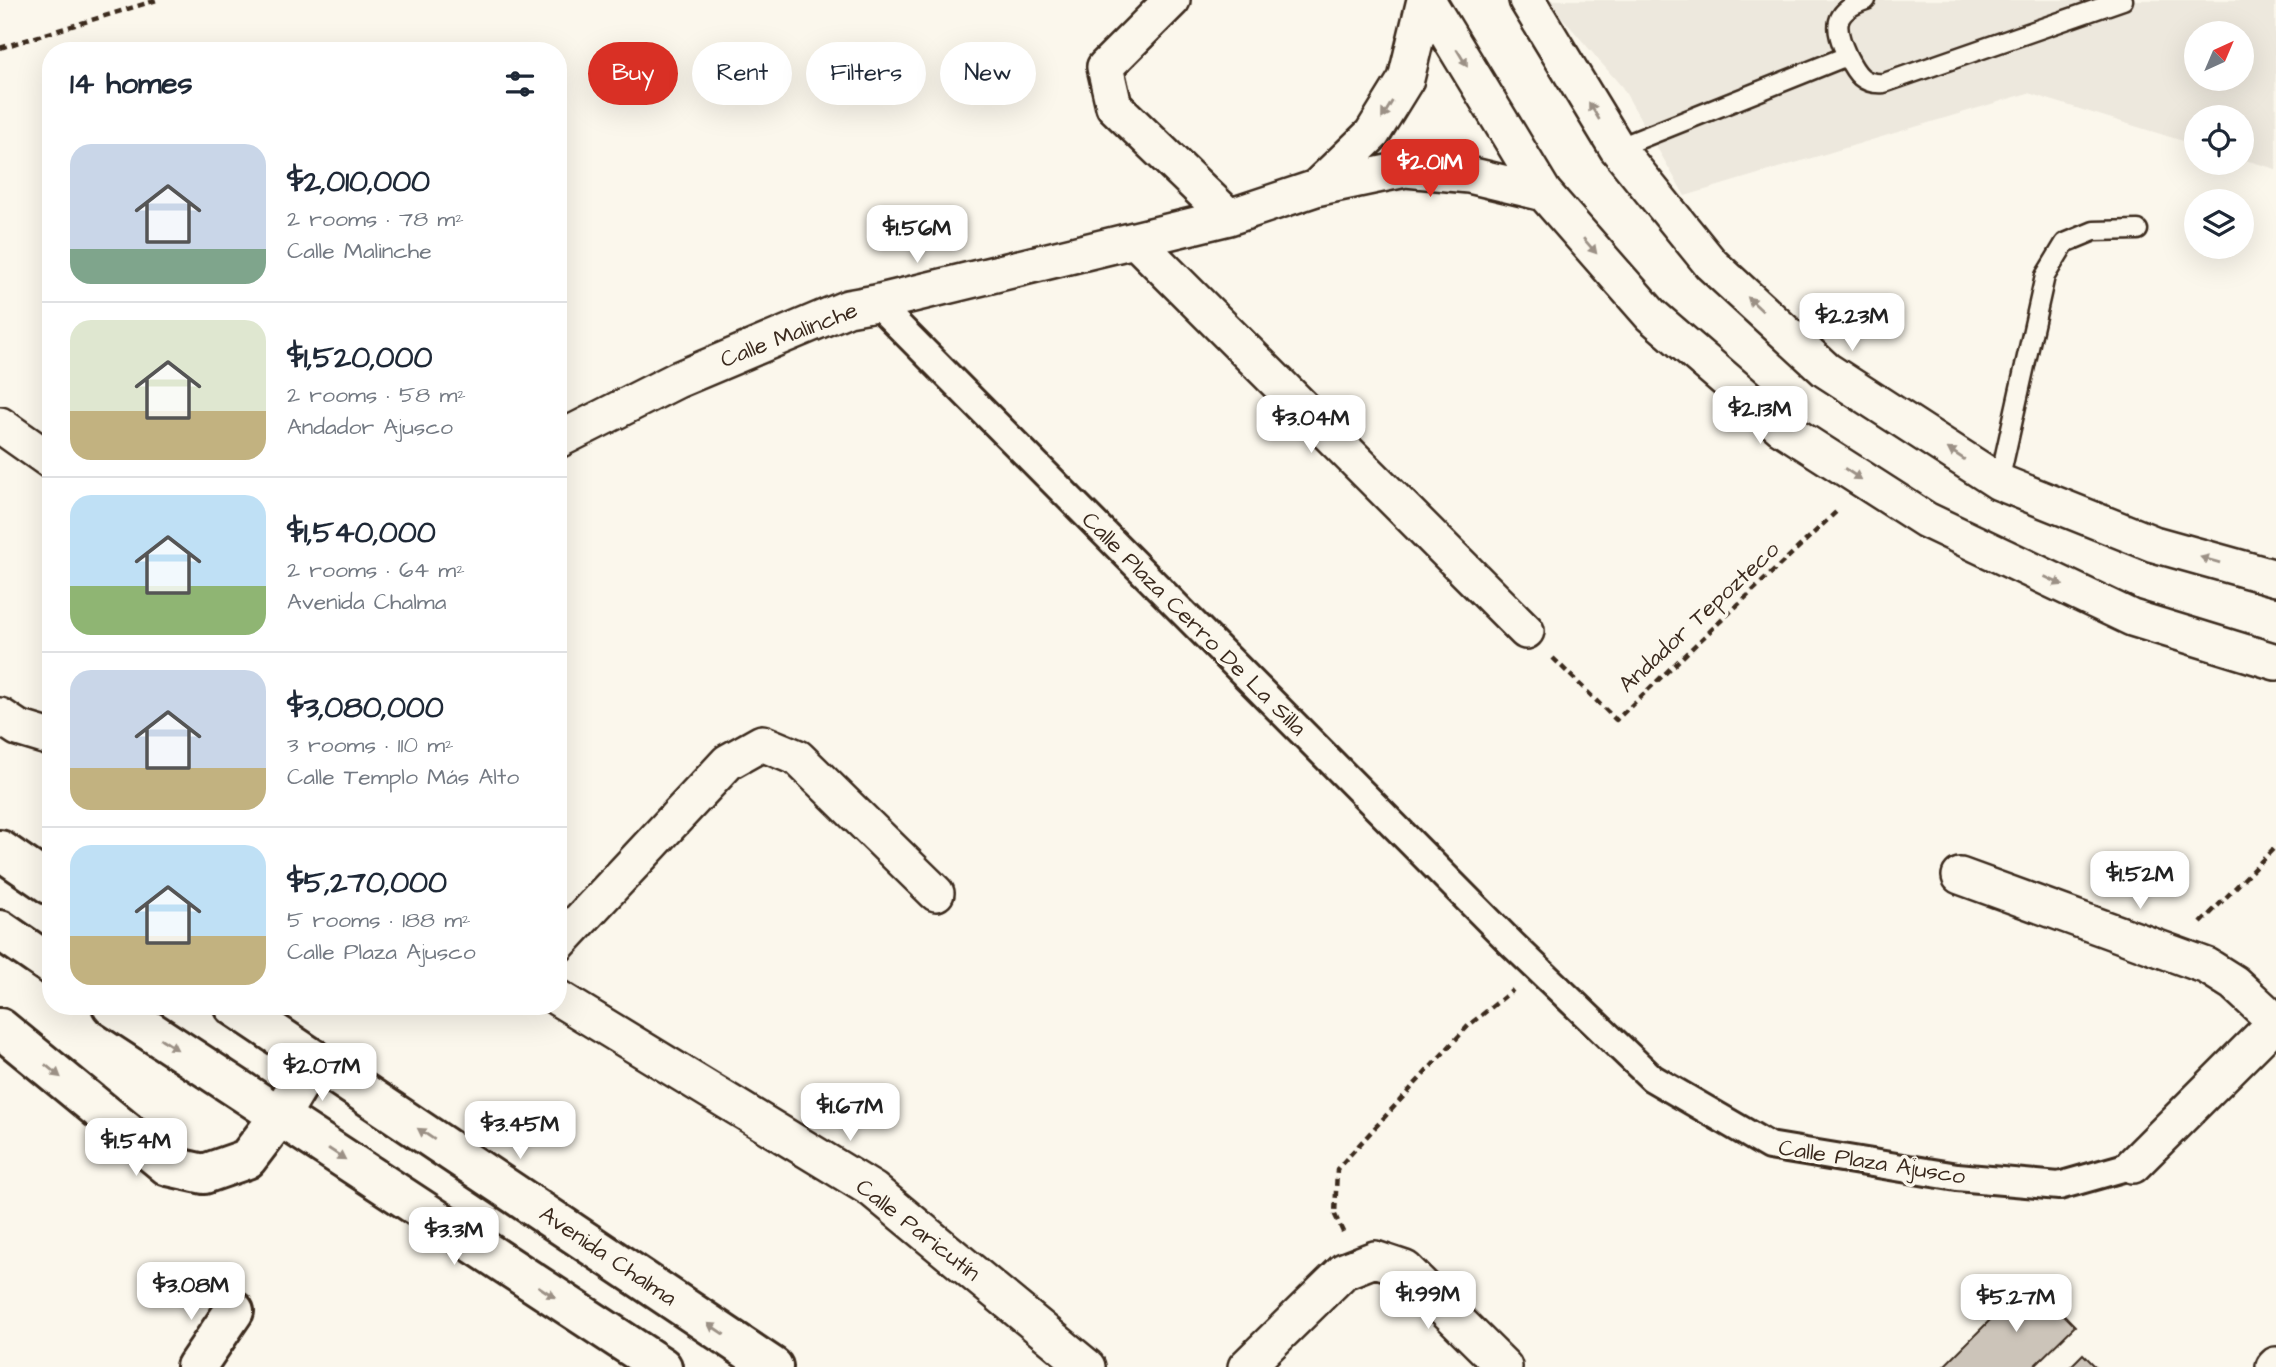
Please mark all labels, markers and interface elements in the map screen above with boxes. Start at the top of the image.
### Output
north arrow [2184,21,2254,91]
map controls [2184,21,2254,259]
chip: Buy [588,42,678,105]
chip: Rent [692,42,792,105]
chip: Filters [806,42,926,105]
chip: New [940,42,1036,105]
one-way arrow [1456,49,1469,68]
text: 14 homes [70,63,193,105]
icon: filters [501,65,539,103]
one-way arrow [1381,100,1394,119]
one-way arrow [1588,101,1601,120]
button: locate [2184,105,2254,175]
pin: $2.01M [1373,140,1487,199]
text: $2.01M [1397,146,1463,178]
text: $2,010,000 [287,161,430,203]
icon: home [126,172,210,256]
button: layers [2184,189,2254,259]
text: 2 rooms · 78 m² [287,203,464,235]
pin: $1.56M [860,205,974,265]
text: $1.56M [883,212,951,244]
text: Calle Malinche [287,235,432,267]
one-way arrow [1582,237,1598,255]
street label: Calle Malinche [716,294,862,376]
pin: $2.23M [1795,294,1909,353]
one-way arrow [1746,296,1764,312]
text: $2.23M [1815,300,1889,332]
text: $1,520,000 [287,337,432,379]
icon: home [126,348,210,432]
text: 2 rooms · 58 m² [287,379,466,411]
pin: $2.13M [1703,386,1817,446]
text: $2.13M [1729,393,1791,425]
pin: $3.04M [1254,396,1368,455]
text: $3.04M [1273,402,1349,434]
text: Andador Ajusco [287,411,453,443]
one-way arrow [1947,447,1965,461]
one-way arrow [1844,467,1863,480]
street label: Calle Plaza Cerro De La Silla [1074,504,1314,744]
text: $1,540,000 [287,512,436,554]
icon: home [126,523,210,607]
street label: Andador Tepozteco [1611,534,1787,700]
text: 2 rooms · 64 m² [287,554,465,586]
one-way arrow [2199,554,2220,564]
one-way arrow [2044,575,2064,586]
text: Avenida Chalma [287,586,446,618]
text: $3,080,000 [287,687,444,729]
icon: home [126,698,210,782]
text: 3 rooms · 110 m² [287,729,454,761]
text: Calle Templo Más Alto [287,761,519,793]
pin: $1.52M [2083,852,2197,911]
text: $1.52M [2106,858,2174,890]
text: $5,270,000 [287,862,447,904]
icon: home [126,873,210,957]
text: 5 rooms · 188 m² [287,904,471,936]
text: Calle Plaza Ajusco [287,936,476,968]
one-way arrow [160,1037,178,1051]
pin: $2.07M [265,1044,379,1103]
text: $2.07M [284,1050,360,1082]
one-way arrow [44,1063,61,1078]
pin: $1.67M [793,1084,907,1143]
text: $1.67M [817,1090,883,1122]
pin: $3.45M [463,1102,577,1161]
text: $3.45M [481,1108,559,1140]
pin: $1.54M [79,1118,193,1178]
text: $1.54M [101,1125,171,1157]
one-way arrow [417,1127,435,1141]
street label: Calle Plaza Ajusco [1776,1131,1968,1193]
one-way arrow [327,1148,346,1161]
street label: Calle Paricutín [849,1171,987,1289]
street label: Avenida Chalma [533,1198,683,1314]
pin: $3.3M [405,1208,503,1267]
text: $3.3M [425,1214,483,1246]
pin: $3.08M [134,1262,248,1322]
text: $3.08M [153,1269,229,1301]
pin: $1.99M [1371,1272,1485,1331]
pin: $5.27M [1959,1274,2073,1334]
text: $1.99M [1396,1278,1460,1310]
text: $5.27M [1977,1281,2055,1313]
one-way arrow [538,1285,557,1298]
one-way arrow [707,1323,726,1336]

